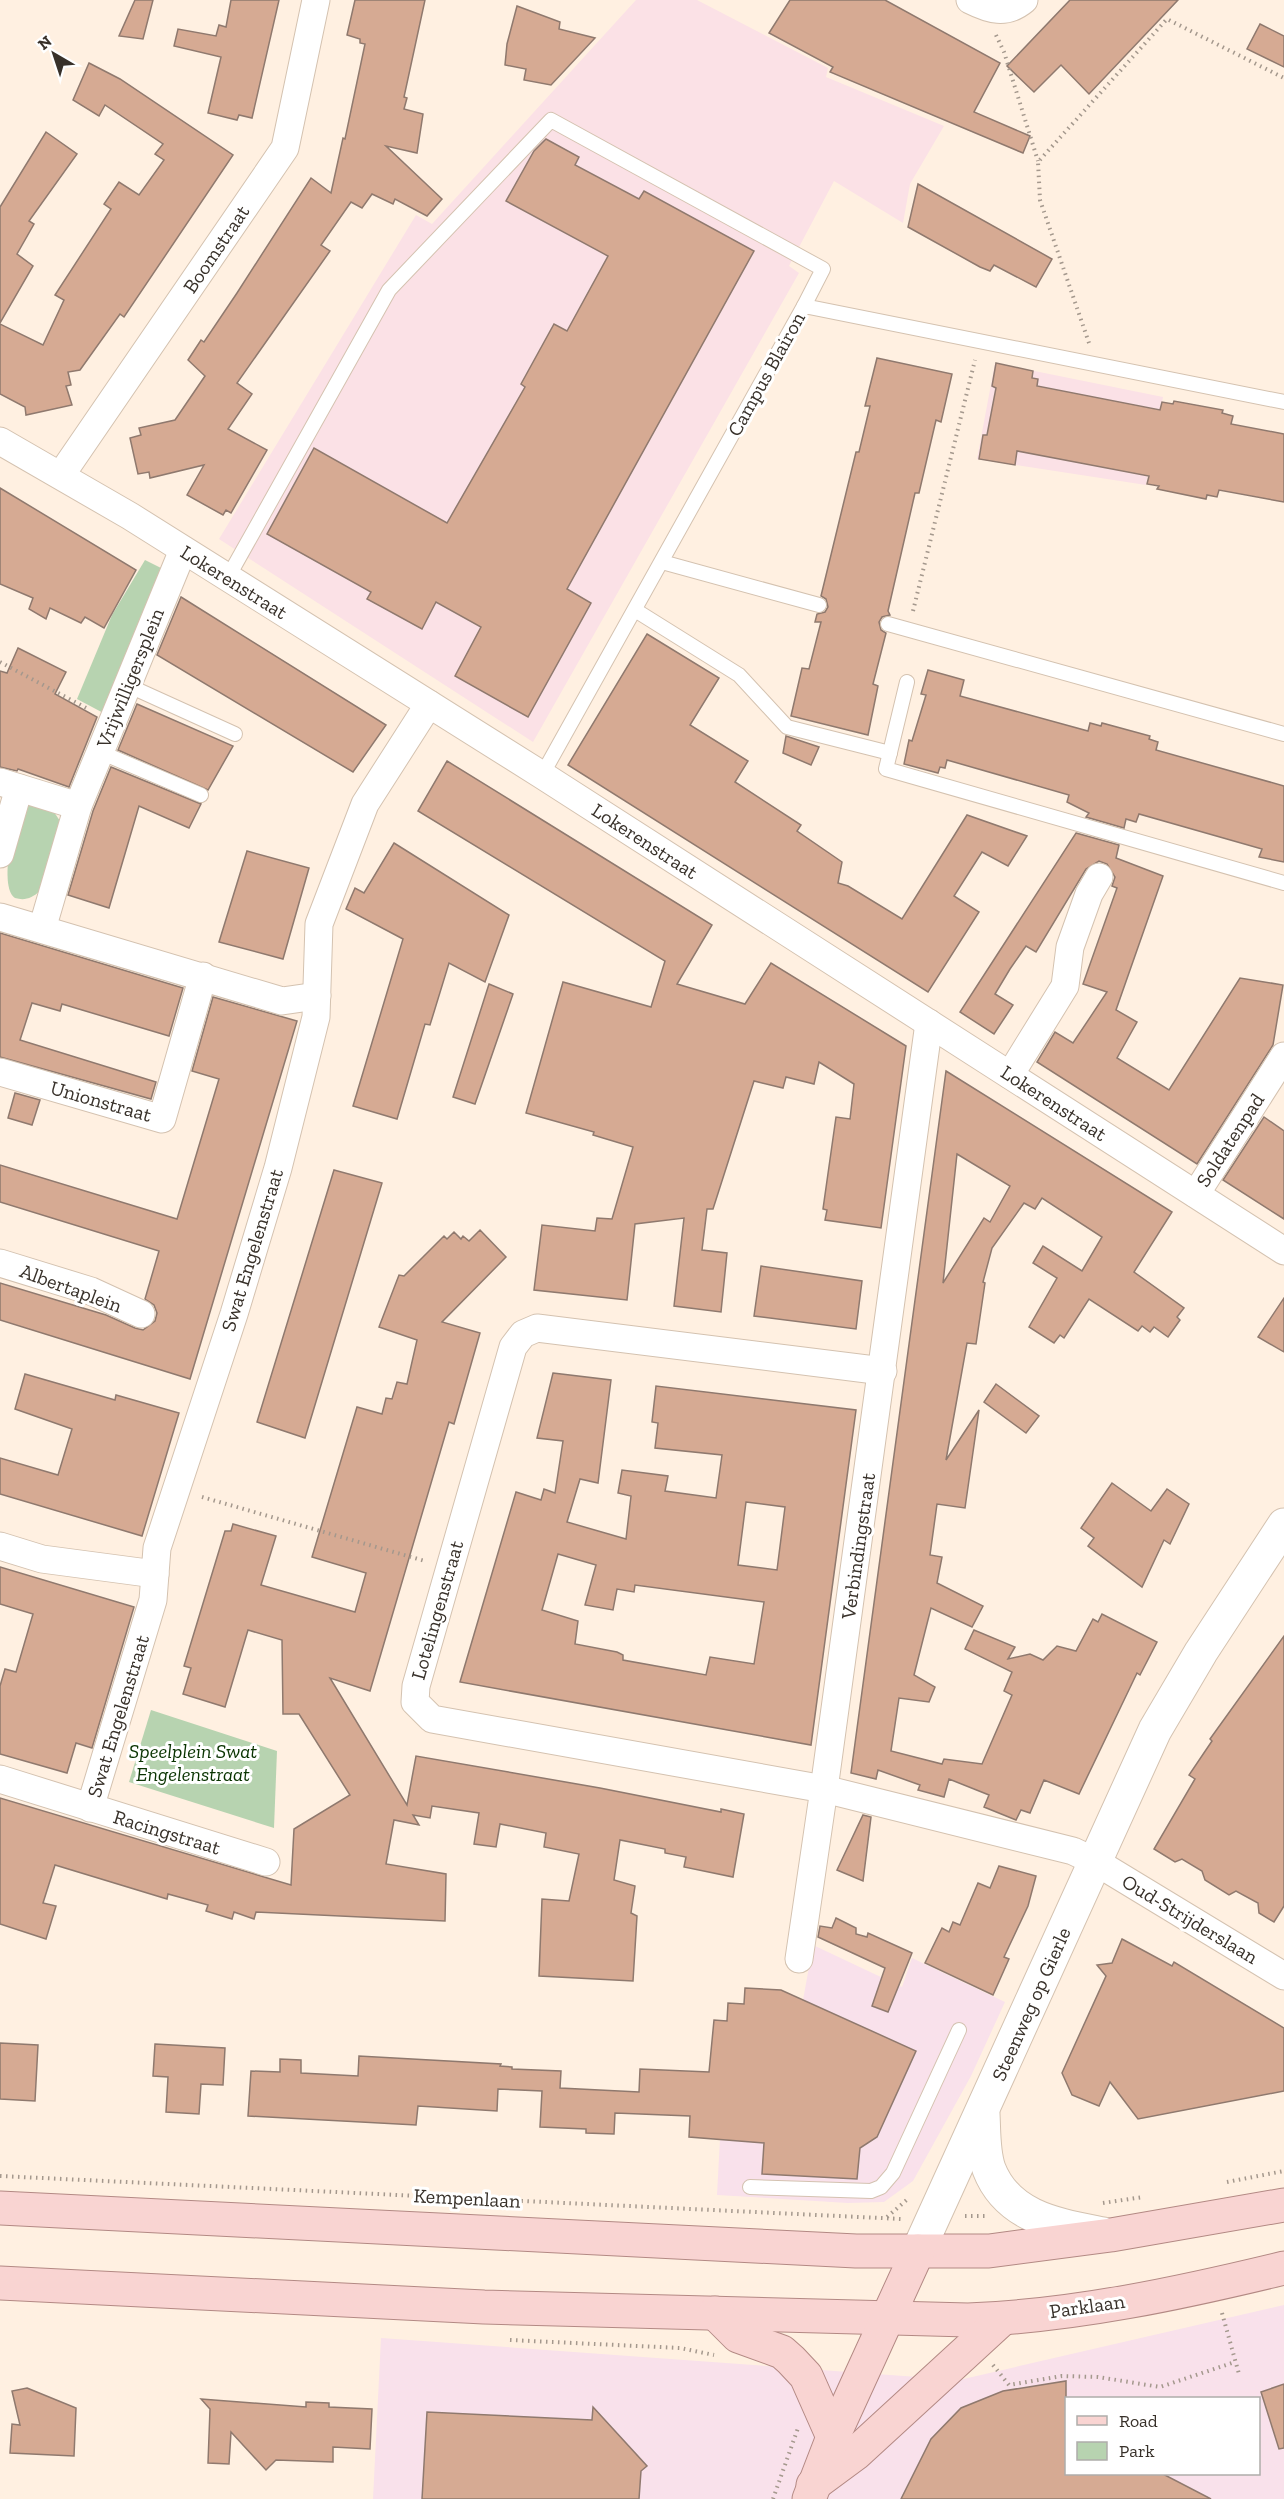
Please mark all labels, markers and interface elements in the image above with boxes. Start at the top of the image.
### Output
north arrow [24,24,84,84]
text: N [34,32,56,54]
street label: Boomstraat [178,200,255,298]
street label: Campus Blairon [722,307,810,440]
street label: Lokerenstraat [176,540,292,625]
street label: Vrijwilligersplein [91,604,169,752]
street label: Lokerenstraat [588,798,703,884]
street label: Lokerenstraat [997,1060,1112,1146]
street label: Unionstraat [48,1075,155,1127]
street label: Soldatenpad [1191,1089,1269,1191]
street label: Swat Engelenstraat [216,1165,288,1334]
street label: Albertaplein [17,1258,126,1318]
street label: Verbindingstraat [836,1471,880,1622]
street label: Lotelingenstraat [406,1537,468,1682]
street label: Swat Engelenstraat [82,1631,154,1800]
park label: Speelplein Swat Engelenstraat [129,1739,257,1786]
street label: Racingstraat [111,1804,224,1860]
street label: Oud-Strijderslaan [1118,1869,1263,1969]
street label: Steenweg op Gierle [986,1923,1076,2085]
street label: Kempenlaan [413,2183,522,2213]
street label: Parklaan [1048,2289,1127,2323]
legend [1065,2397,1260,2475]
text: Road [1119,2410,1158,2432]
text: Park [1119,2440,1155,2462]

